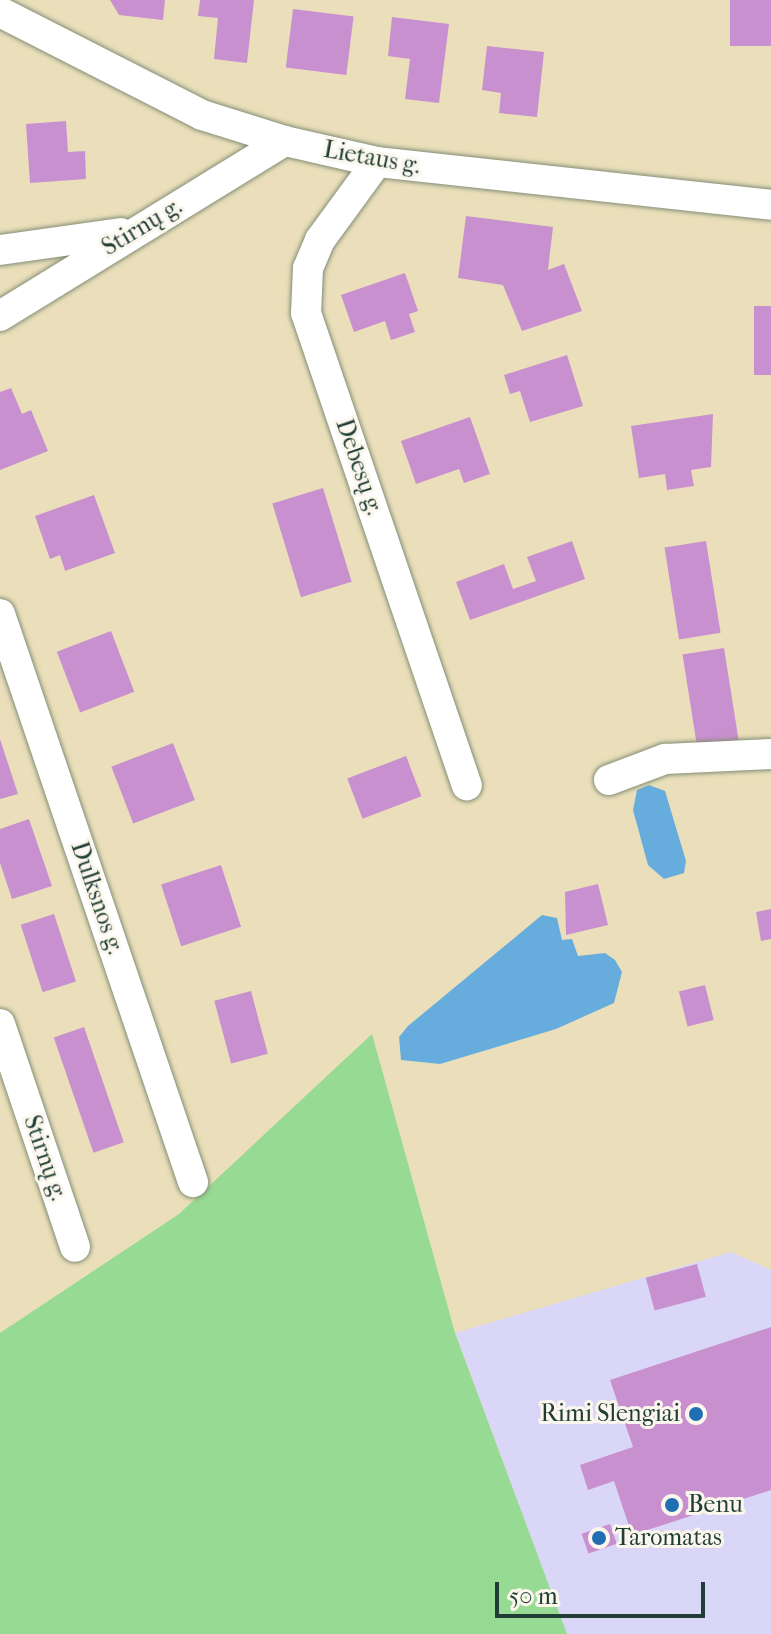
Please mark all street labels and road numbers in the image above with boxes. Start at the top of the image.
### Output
street label: Lietaus g. [321,135,423,181]
street label: Stirnų g. [97,192,187,262]
street label: Debesų g. [329,415,389,519]
street label: Dulksnos g. [64,838,130,958]
street label: Stirnų g. [17,1112,73,1204]

